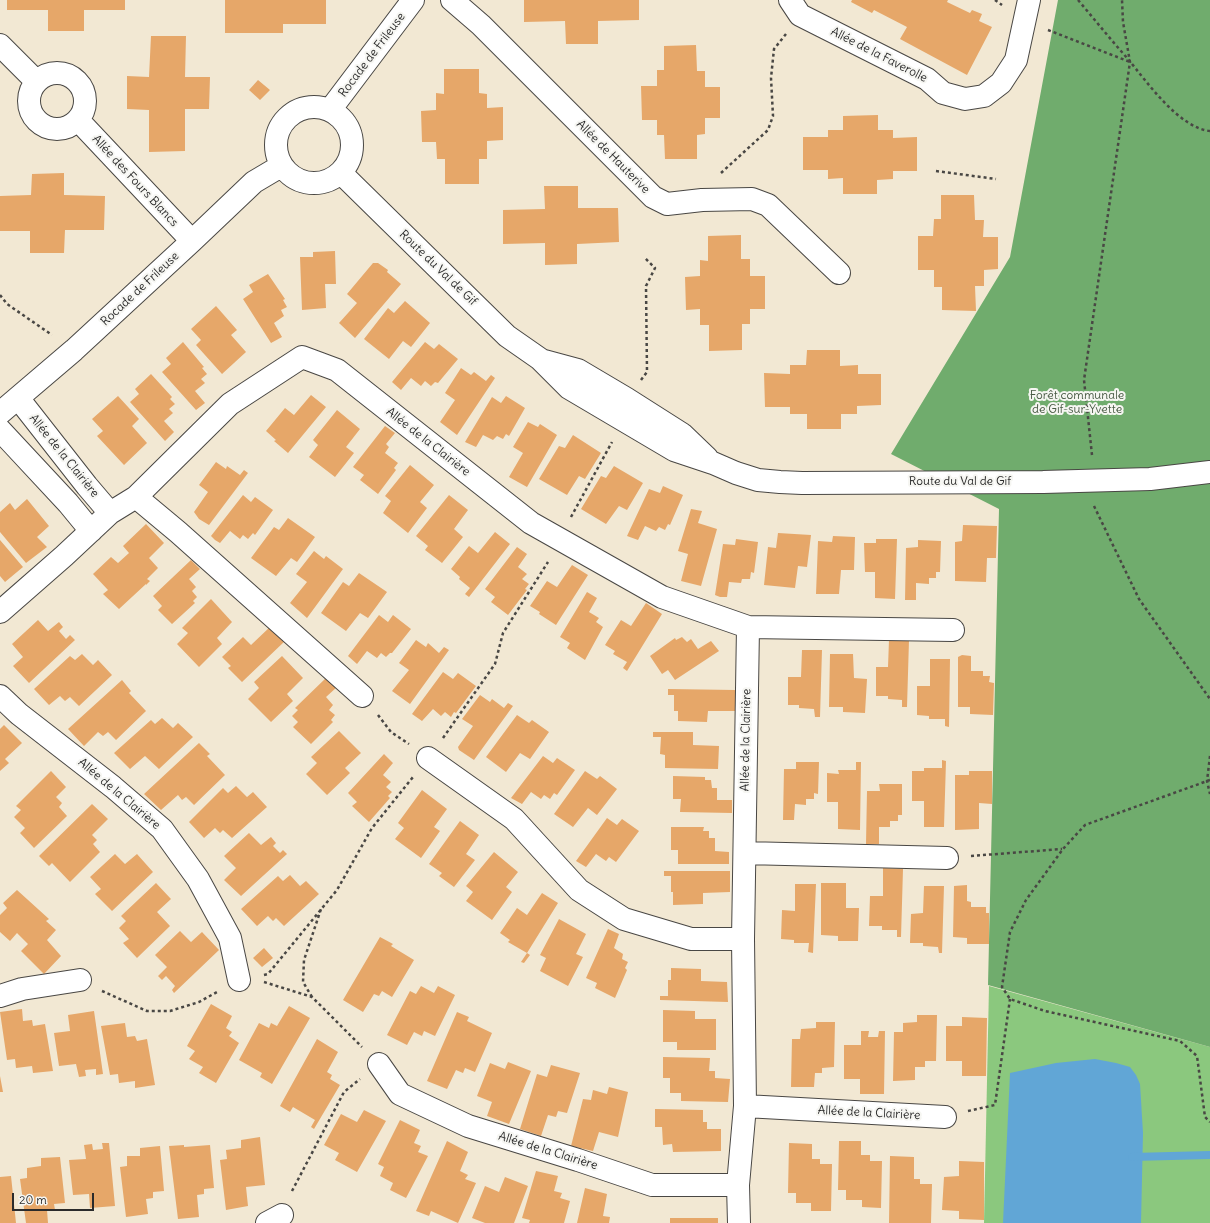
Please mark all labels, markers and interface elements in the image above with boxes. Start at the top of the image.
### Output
street label: Rocade de Frileuse [336,10,408,100]
street label: Allée de la Faverolle [828,24,930,86]
street label: Allée de Hauterive [573,117,653,197]
street label: Allée des Fours Blancs [89,132,181,230]
street label: Route du Val de Gif [396,227,480,309]
street label: Rocade de Frileuse [98,249,182,329]
park label: Forêt communale de Gif-sur-Yvette [1030,389,1124,417]
street label: Allée de la Clairière [383,405,473,479]
street label: Allée de la Clairière [26,412,102,500]
street label: Route du Val de Gif [909,475,1011,489]
street label: Allée de la Clairière [738,688,754,792]
street label: Allée de la Clairière [75,755,163,833]
street label: Allée de la Clairière [817,1103,921,1123]
street label: Allée de la Clairière [497,1129,599,1173]
scale bar [14,1185,96,1211]
text: 20 m [19,1192,47,1207]

